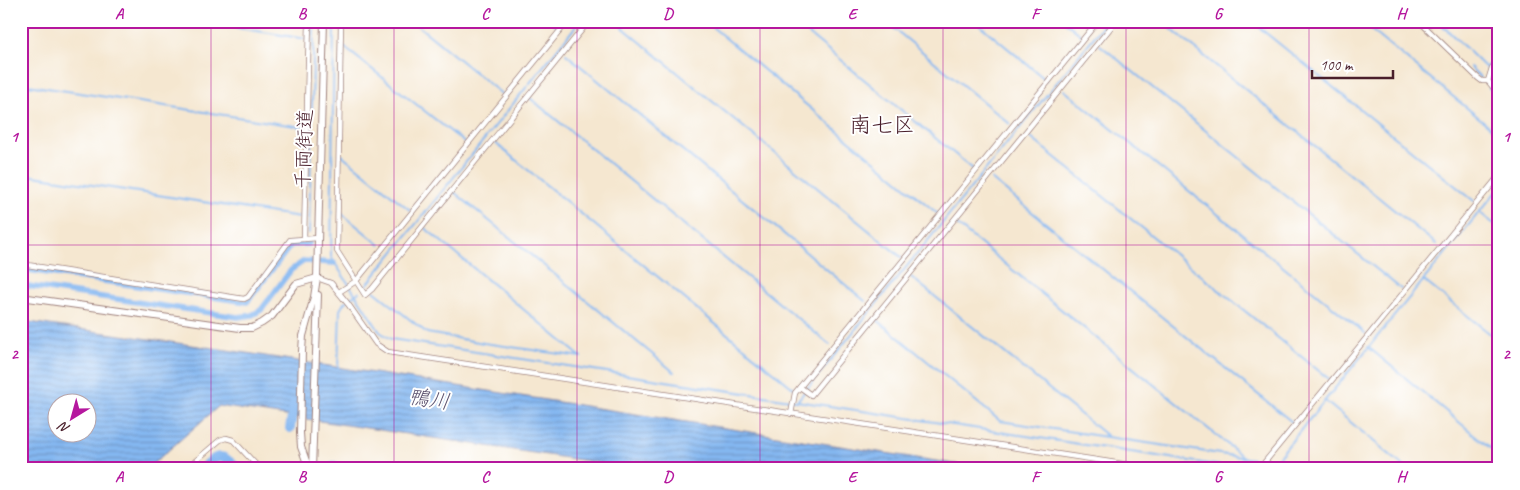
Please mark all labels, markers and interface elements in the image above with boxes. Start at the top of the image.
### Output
text: A [115,4,125,24]
text: B [298,4,308,24]
text: C [481,4,491,24]
text: D [663,4,674,24]
text: E [848,4,859,24]
text: F [1031,4,1042,24]
text: G [1214,4,1224,24]
text: H [1396,4,1408,24]
scale bar [1312,48,1394,80]
text: 100 m [1320,56,1354,75]
street label: 千両街道 [290,109,318,189]
district label: 南七区 [849,111,915,139]
text: 1 [10,127,19,147]
text: 1 [1502,127,1511,147]
text: 2 [10,344,19,364]
text: 2 [1502,344,1511,364]
water label: 鴨川 [406,383,452,415]
north arrow [48,392,98,442]
text: N [54,417,73,437]
text: A [115,467,125,487]
text: B [298,467,308,487]
text: C [481,467,491,487]
text: D [663,467,674,487]
text: E [848,467,859,487]
text: F [1031,467,1042,487]
text: G [1214,467,1224,487]
text: H [1396,467,1408,487]

